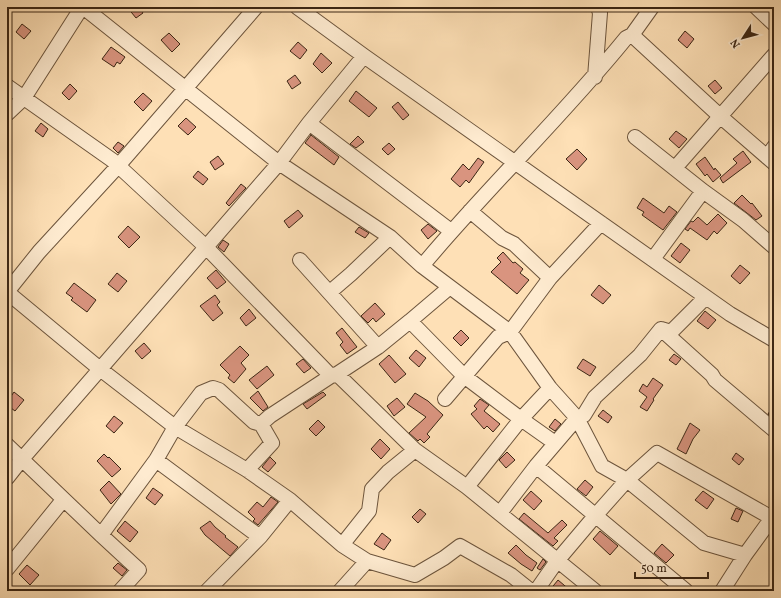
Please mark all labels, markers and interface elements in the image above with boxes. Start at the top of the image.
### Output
north arrow [723,18,763,58]
text: N [728,35,745,51]
scale bar [635,554,708,580]
text: 50 m [641,561,667,577]

